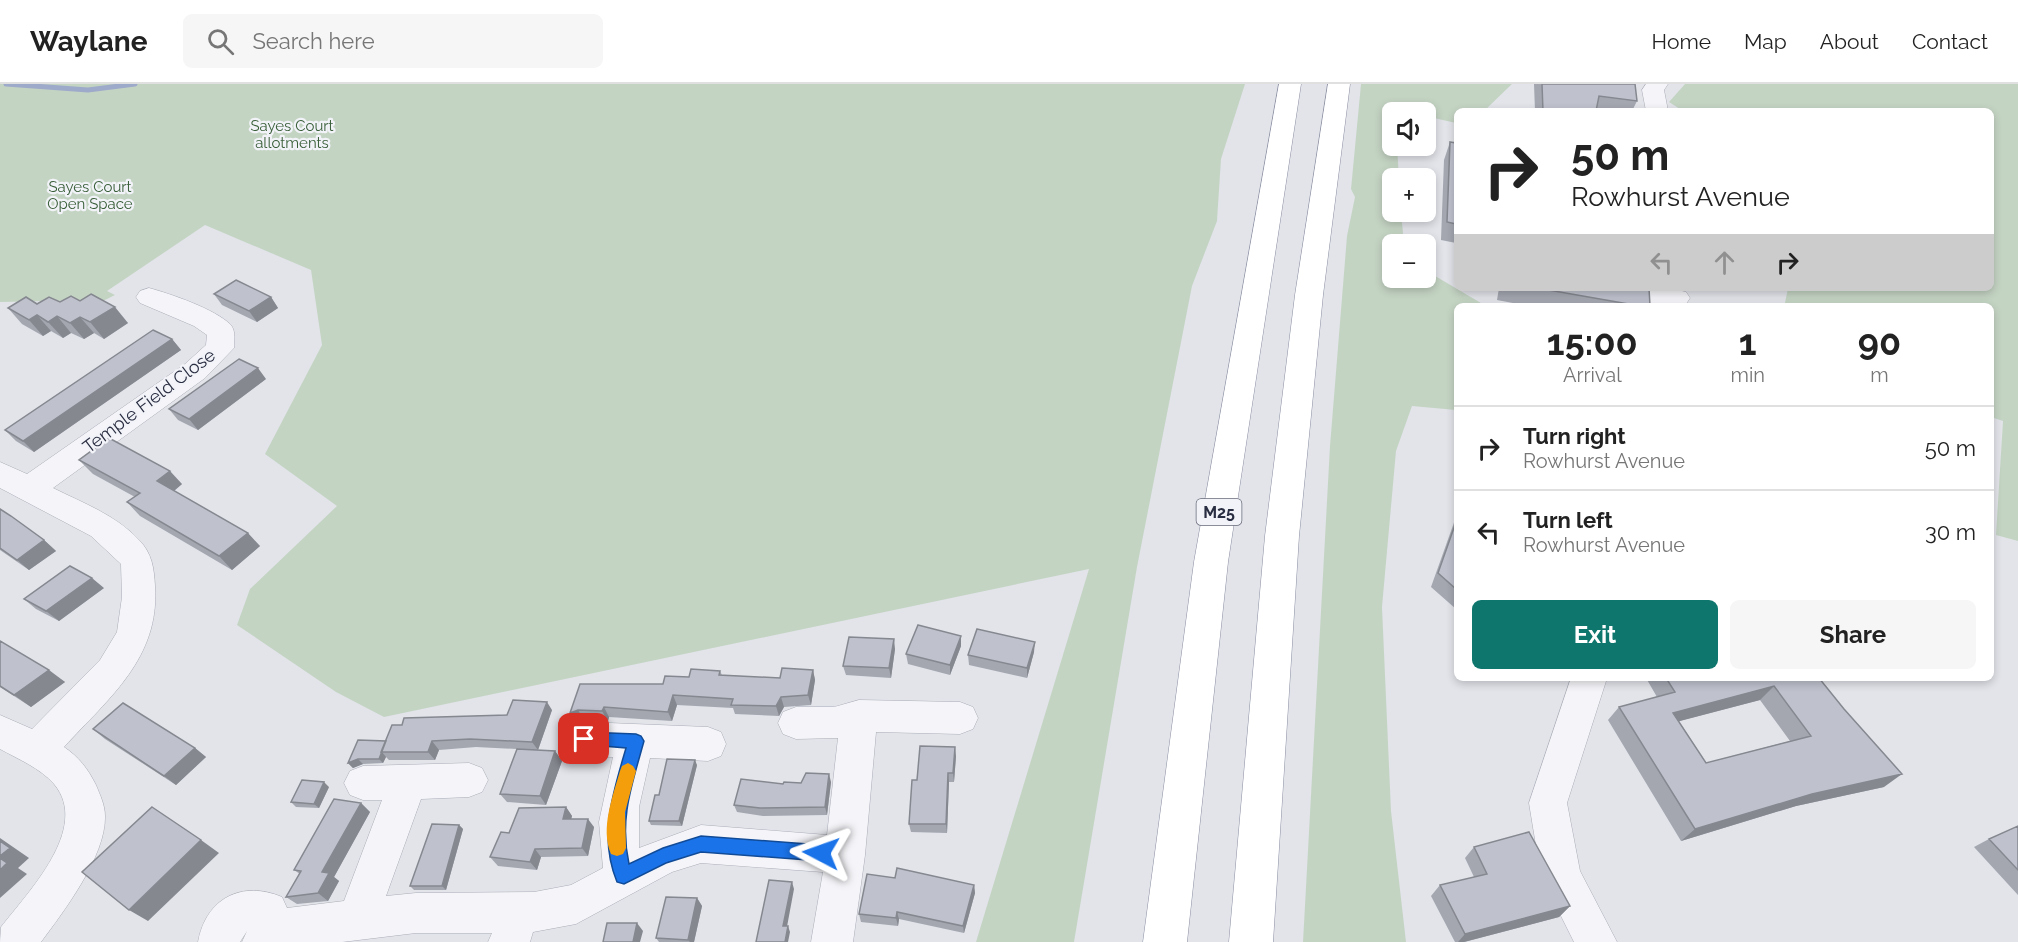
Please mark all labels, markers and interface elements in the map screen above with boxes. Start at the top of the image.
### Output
search box [183,14,603,68]
text: Waylane [30,25,147,58]
icon: search [204,25,237,58]
text: Search here [252,28,375,54]
text: Home [1652,29,1711,54]
text: Map [1744,29,1787,54]
text: About [1820,29,1879,54]
text: Contact [1912,29,1988,54]
map controls [1382,102,1436,288]
button: sound [1382,102,1436,156]
park label: Sayes Court allotments [250,117,334,152]
text: 50 m [1571,131,1669,180]
icon: right [1472,132,1550,210]
button: + [1382,168,1436,222]
park label: Sayes Court Open Space [47,178,133,213]
text: Rowhurst Avenue [1571,181,1790,212]
button: − [1382,234,1436,288]
icon: left [1645,246,1678,279]
icon: ahead [1708,246,1741,279]
icon: right [1771,246,1804,279]
text: 15:00 [1547,321,1638,363]
text: 1 [1739,321,1757,363]
text: 90 [1858,321,1901,363]
street label: Temple Field Close [78,344,219,457]
text: Arrival [1563,363,1622,387]
text: min [1731,363,1765,387]
text: m [1870,363,1889,387]
text: Turn right [1523,423,1626,449]
icon: right [1472,432,1505,465]
text: 50 m [1925,435,1976,461]
text: Rowhurst Avenue [1523,449,1685,473]
road number: M25 [1196,499,1242,525]
text: Turn left [1523,507,1613,533]
icon: left [1472,516,1505,549]
text: 30 m [1925,519,1976,545]
text: Rowhurst Avenue [1523,533,1685,557]
button: Exit [1472,600,1718,669]
button: Share [1730,600,1976,669]
pin [558,713,609,764]
icon: arrive [567,722,600,755]
position arrow [789,821,853,885]

